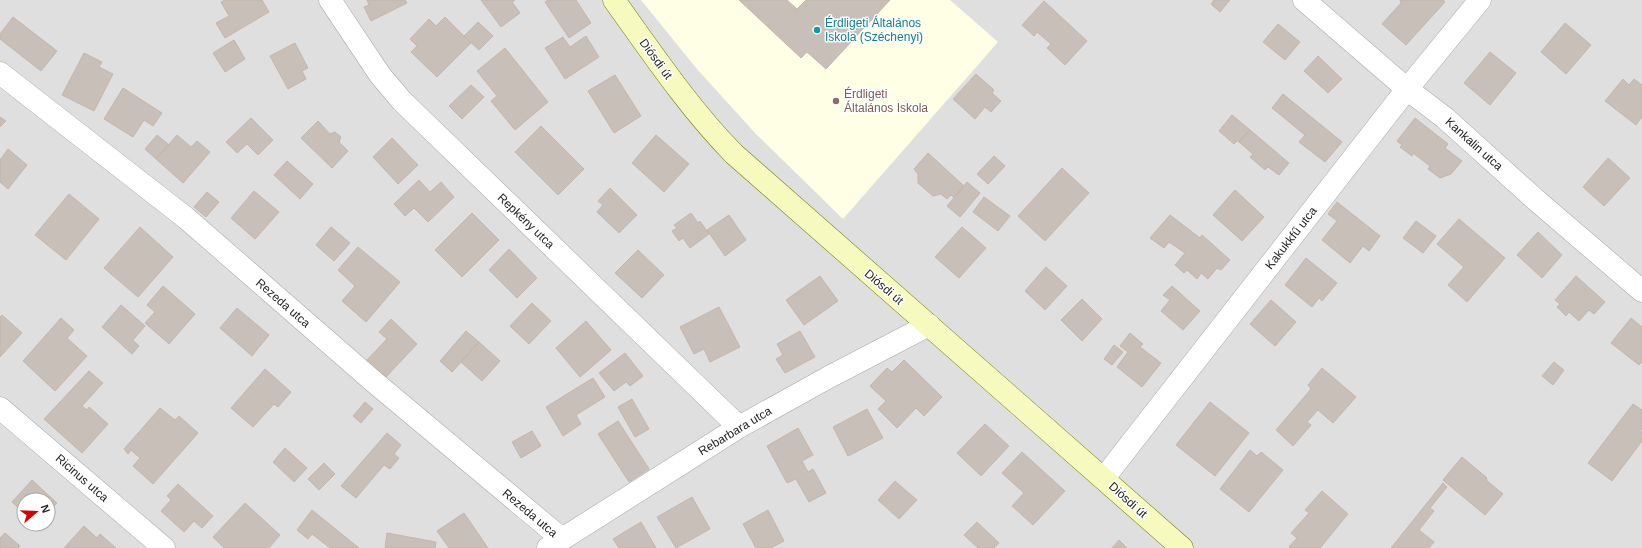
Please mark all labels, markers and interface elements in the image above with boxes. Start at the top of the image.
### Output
place label: Érdligeti Általános Iskola (Széchenyi) [825,15,923,44]
marker: Érdligeti Általános Iskola (Széchenyi) [812,25,822,35]
street label: Diósdi út [637,36,676,83]
place label: Érdligeti Általános Iskola [844,86,928,115]
marker: Érdligeti Általános Iskola [831,96,841,106]
street label: Kankalin utca [1443,115,1506,174]
street label: Repkény utca [495,190,557,252]
street label: Kakukkfű utca [1262,204,1320,272]
street label: Diósdi út [862,266,907,308]
street label: Rezeda utca [253,276,313,331]
street label: Rebarbara utca [696,404,774,458]
street label: Ricinus utca [53,451,111,505]
street label: Diósdi út [1106,479,1151,521]
street label: Rezeda utca [500,486,561,540]
north arrow [16,492,56,532]
text: N [38,503,52,515]

